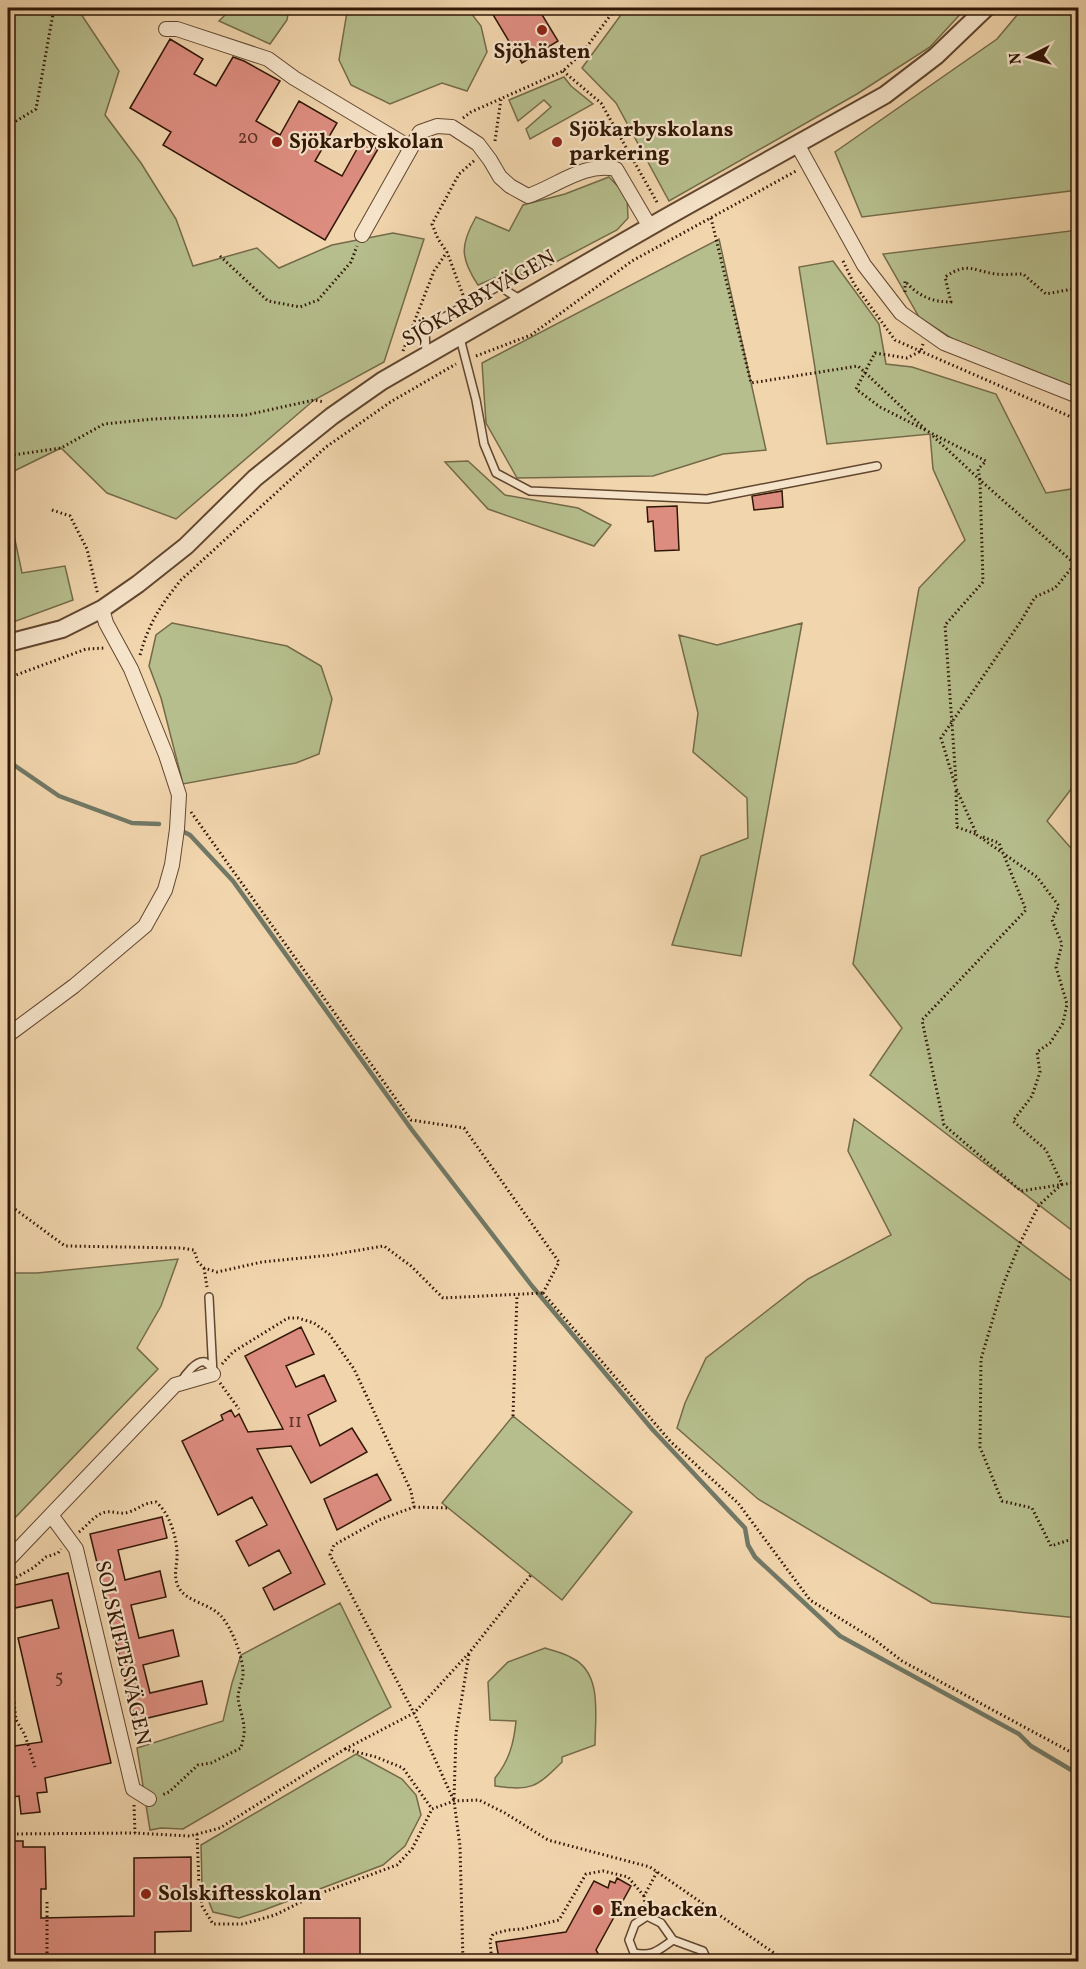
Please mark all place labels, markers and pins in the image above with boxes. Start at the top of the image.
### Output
marker: Sjöhästen [535,23,549,37]
place label: Sjöhästen [493,38,591,67]
place label: Sjökarbyskolans parkering [569,116,734,169]
place label: Sjökarbyskolan [289,128,444,157]
marker: Sjökarbyskolan [270,135,284,149]
marker: Sjökarbyskolans parkering [550,135,564,149]
place label: Solskiftesskolan [158,1880,322,1909]
marker: Solskiftesskolan [139,1887,153,1901]
place label: Enebacken [610,1896,718,1925]
marker: Enebacken [591,1903,605,1917]

